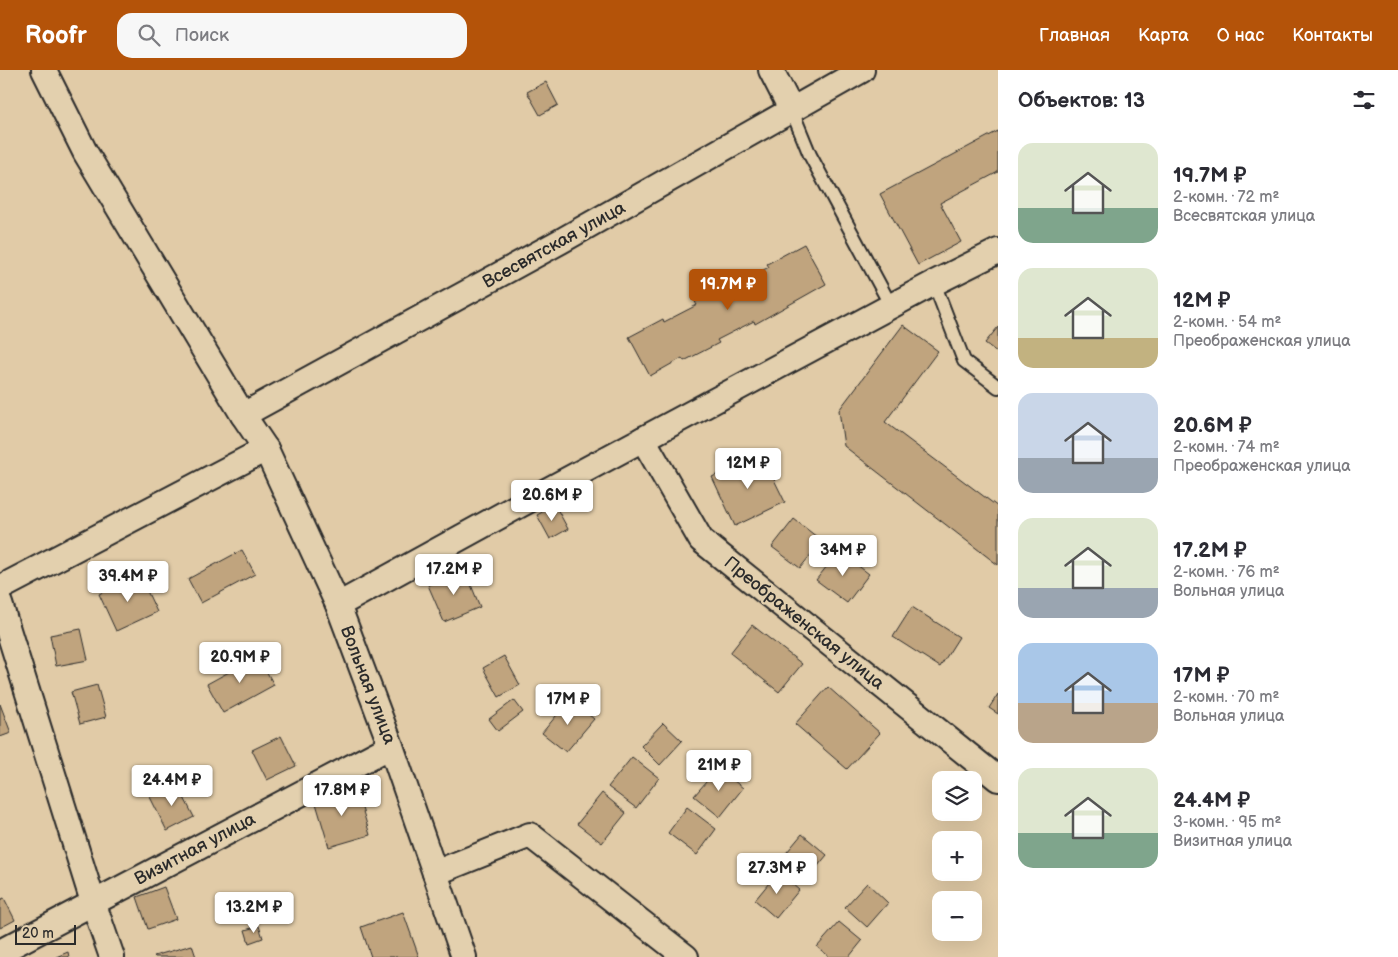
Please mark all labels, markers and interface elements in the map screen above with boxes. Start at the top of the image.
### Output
search box [117,13,467,58]
text: Roofr [25,21,87,50]
icon: search [135,21,163,49]
text: Поиск [175,24,229,47]
text: Главная [1039,25,1110,46]
text: Карта [1138,25,1189,46]
text: О нас [1217,25,1264,46]
text: Контакты [1292,25,1373,46]
icon: filters [1350,86,1378,114]
text: Объектов: 13 [1018,88,1145,113]
icon: home [1058,163,1118,223]
text: 19.7M ₽ [1173,163,1246,188]
text: 2-комн. · 72 m² [1173,188,1279,207]
street label: Всесвятская улица [479,197,629,293]
text: Всесвятская улица [1173,207,1315,226]
pin: 19.7M ₽ [682,268,774,311]
text: 19.7M ₽ [700,275,756,294]
icon: home [1058,288,1118,348]
text: 12M ₽ [1173,288,1230,313]
text: 2-комн. · 54 m² [1173,313,1281,332]
text: Преображенская улица [1173,332,1351,351]
icon: home [1058,413,1118,473]
text: 20.6M ₽ [1173,413,1252,438]
text: 2-комн. · 74 m² [1173,438,1280,457]
pin: 12M ₽ [713,448,783,490]
text: 12M ₽ [726,454,770,473]
text: Преображенская улица [1173,457,1351,476]
pin: 20.6M ₽ [506,480,598,522]
text: 20.6M ₽ [522,486,582,505]
pin: 34M ₽ [808,534,878,577]
icon: home [1058,538,1118,598]
text: 17.2M ₽ [1173,538,1247,563]
text: 34M ₽ [820,541,866,560]
street label: Преображенская улица [720,552,889,694]
pin: 17.2M ₽ [408,554,500,596]
pin: 39.4M ₽ [82,560,174,603]
text: 17.2M ₽ [426,560,482,579]
text: 2-комн. · 76 m² [1173,563,1280,582]
text: 39.4M ₽ [98,567,158,586]
text: Вольная улица [1173,582,1284,601]
street label: Вольная улица [336,623,400,748]
pin: 20.9M ₽ [194,642,286,684]
text: 20.9M ₽ [210,648,270,667]
icon: home [1058,663,1118,723]
text: 17M ₽ [1173,663,1229,688]
pin: 17M ₽ [533,684,603,726]
text: 2-комн. · 70 m² [1173,688,1279,707]
text: 17M ₽ [547,690,590,709]
text: Вольная улица [1173,707,1284,726]
pin: 21M ₽ [684,750,754,792]
text: 21M ₽ [697,756,741,775]
pin: 24.4M ₽ [126,764,218,807]
text: 24.4M ₽ [143,771,201,790]
map controls [932,771,982,941]
button: layers [932,771,982,821]
pin: 17.8M ₽ [296,774,388,817]
text: 17.8M ₽ [314,781,370,800]
icon: home [1058,788,1118,848]
text: 24.4M ₽ [1173,788,1250,813]
street label: Визитная улица [131,808,259,890]
text: 3-комн. · 95 m² [1173,813,1281,832]
button: + [932,831,982,881]
text: Визитная улица [1173,832,1292,851]
pin: 27.3M ₽ [731,852,823,895]
text: 27.3M ₽ [748,859,806,878]
button: − [932,891,982,941]
pin: 13.2M ₽ [208,892,300,934]
text: 13.2M ₽ [226,898,282,917]
scale bar [15,922,76,945]
text: 20 m [22,925,54,942]

